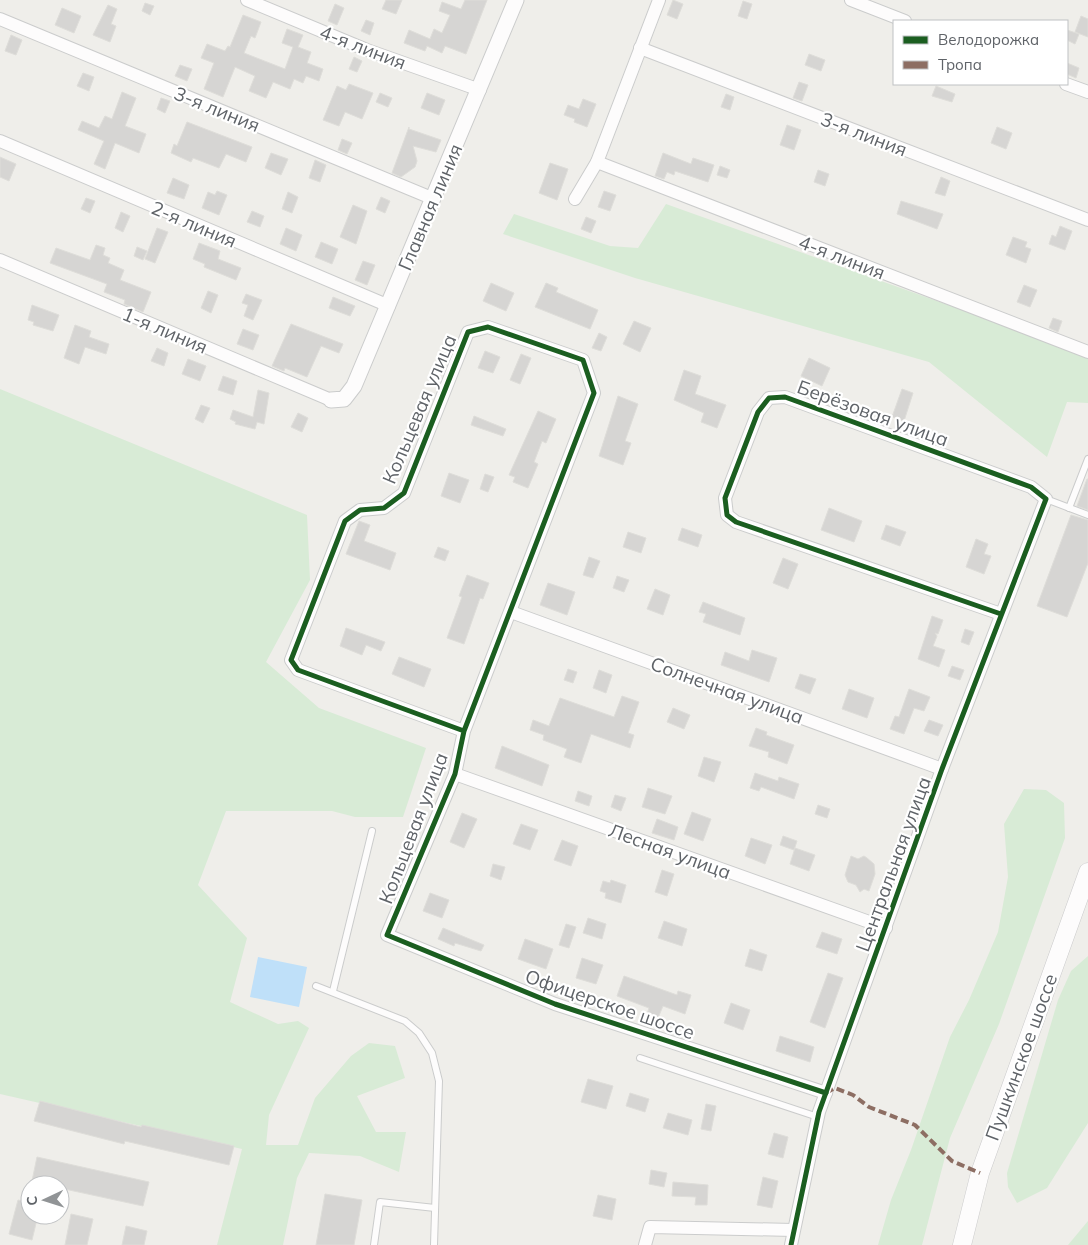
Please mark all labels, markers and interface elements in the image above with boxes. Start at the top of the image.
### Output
street label: 4-я линия [316,20,410,74]
legend [893,20,1068,85]
text: Велодорожка [938,30,1039,49]
text: Тропа [938,55,982,74]
street label: 3-я линия [171,81,263,137]
street label: 3-я линия [817,107,911,161]
street label: Главная линия [393,140,467,274]
street label: 2-я линия [148,195,240,253]
street label: 4-я линия [795,230,889,284]
street label: 1-я линия [119,301,211,359]
street label: Кольцевая улица [377,331,461,487]
street label: Берёзовая улица [794,375,952,451]
street label: Солнечная улица [647,651,807,729]
street label: Кольцевая улица [373,749,453,907]
street label: Центральная улица [850,773,936,955]
street label: Лесная улица [606,818,734,884]
street label: Офицерское шоссе [522,964,698,1044]
street label: Пушкинское шоссе [980,970,1062,1144]
north arrow [20,1175,70,1225]
text: С [23,1195,41,1206]

